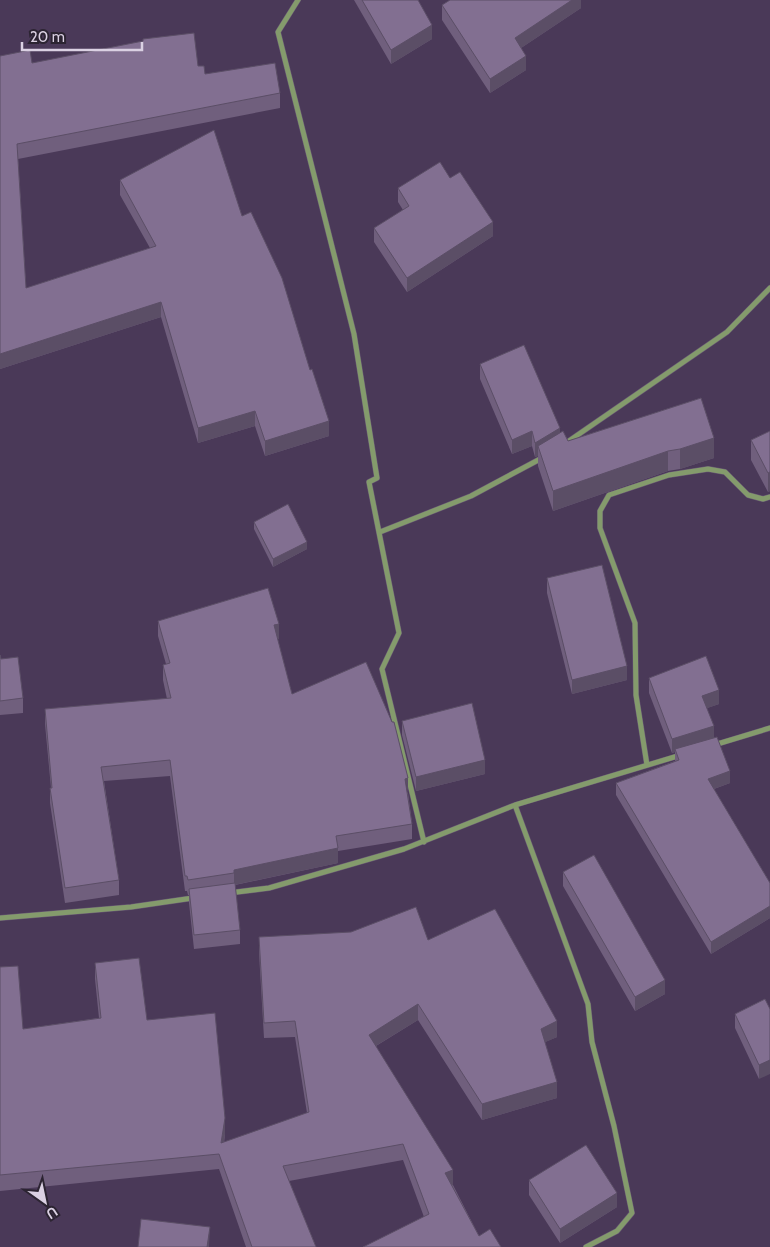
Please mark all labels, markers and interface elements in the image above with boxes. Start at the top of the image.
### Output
scale bar [22,20,142,52]
text: 20 m [30,28,65,46]
north arrow [20,1177,70,1227]
text: U [43,1203,61,1223]

